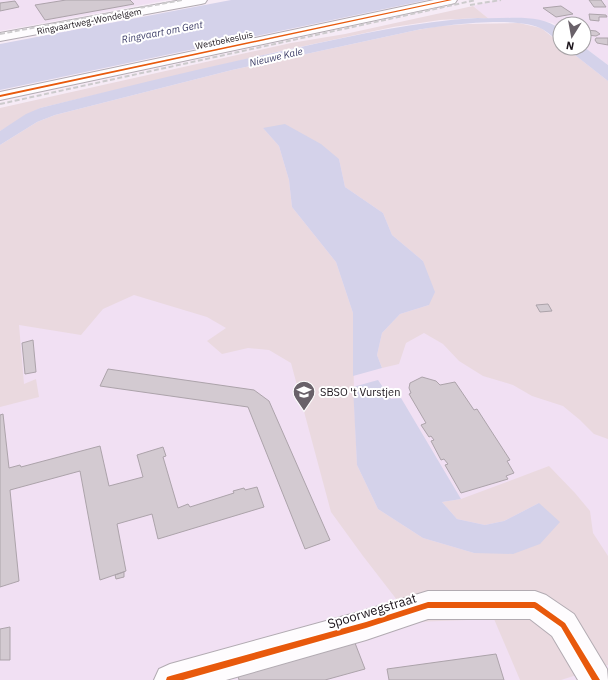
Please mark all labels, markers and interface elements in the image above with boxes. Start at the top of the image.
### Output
street label: Ringvaartweg-Wondelgem [36,5,142,37]
north arrow [552,16,592,56]
water label: Ringvaart om Gent [120,18,204,46]
street label: Westbekesluis [194,29,254,51]
text: N [565,38,575,53]
water label: Nieuwe Kale [248,45,304,69]
school or university icon: SBSO 't Vurstjen [291,379,317,412]
place label: SBSO 't Vurstjen [320,385,400,399]
street label: Spoorwegstraat [325,589,419,633]

